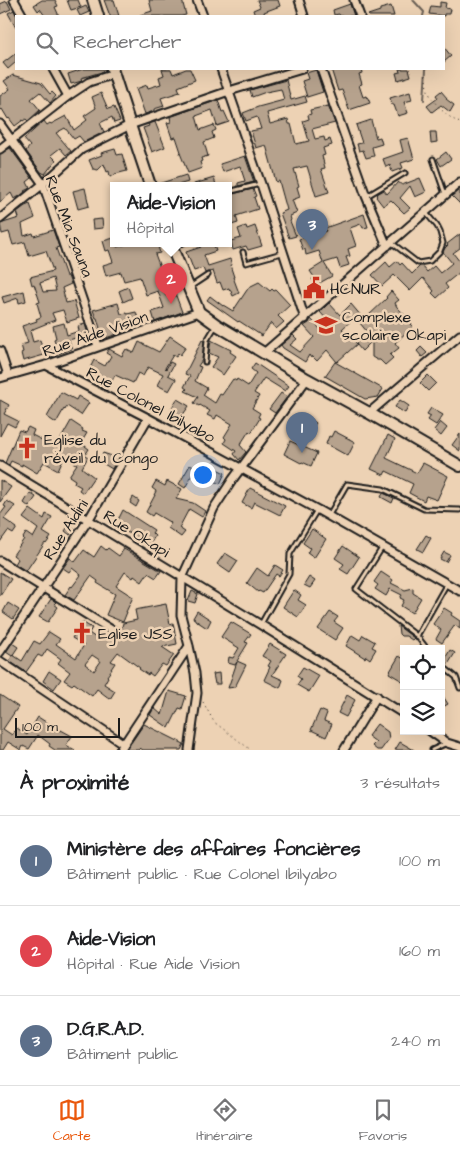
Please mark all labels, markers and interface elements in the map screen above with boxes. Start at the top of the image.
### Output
search box [15,15,445,70]
icon: search [33,29,61,57]
text: Rechercher [73,29,181,56]
street label: Rue Mia Sauna [40,172,99,280]
popup [110,182,232,247]
text: Aide-Vision [127,190,215,217]
pin: 3 [296,209,328,250]
text: Hôpital [127,217,174,239]
pin: 2 [155,263,187,304]
public building icon: HCNUR [301,275,327,301]
place label: HCNUR [330,278,381,300]
street label: Rue Aide Vision [40,306,151,362]
place label: Complexe scolaire Okapi [342,306,447,346]
school or university icon: Complexe scolaire Okapi [313,312,339,338]
street label: Rue Colonel Ibilyabo [82,362,219,449]
pin: 1 [286,412,318,453]
place label: Eglise du réveil du Congo [44,429,158,470]
church icon: Eglise du réveil du Congo [14,435,40,461]
your location [190,462,216,488]
street label: Rue Aidini [38,494,94,564]
street label: Rue Okapi [99,505,174,563]
church icon: Eglise JSS [69,620,95,646]
place label: Eglise JSS [98,623,173,646]
map controls [400,645,445,735]
button: locate [400,645,445,690]
button: layers [400,690,445,735]
scale bar [15,715,120,738]
text: 100 m [22,717,58,737]
text: À proximité [20,768,129,797]
text: 3 résultats [360,772,440,794]
text: Ministère des affaires foncières [67,836,361,863]
text: 1 [35,850,37,872]
text: 100 m [399,850,440,872]
text: Bâtiment public · Rue Colonel Ibilyabo [67,863,337,885]
text: Aide-Vision [67,926,155,953]
text: 2 [31,940,41,962]
text: 160 m [399,940,440,962]
text: Hôpital · Rue Aide Vision [67,953,240,975]
text: D.G.R.A.D. [67,1016,144,1043]
text: 3 [32,1030,40,1052]
text: 240 m [391,1030,440,1052]
text: Bâtiment public [67,1043,178,1065]
tab: Carte [53,1096,91,1146]
tab: Itinéraire [196,1096,253,1146]
tab: Favoris [358,1096,407,1146]

